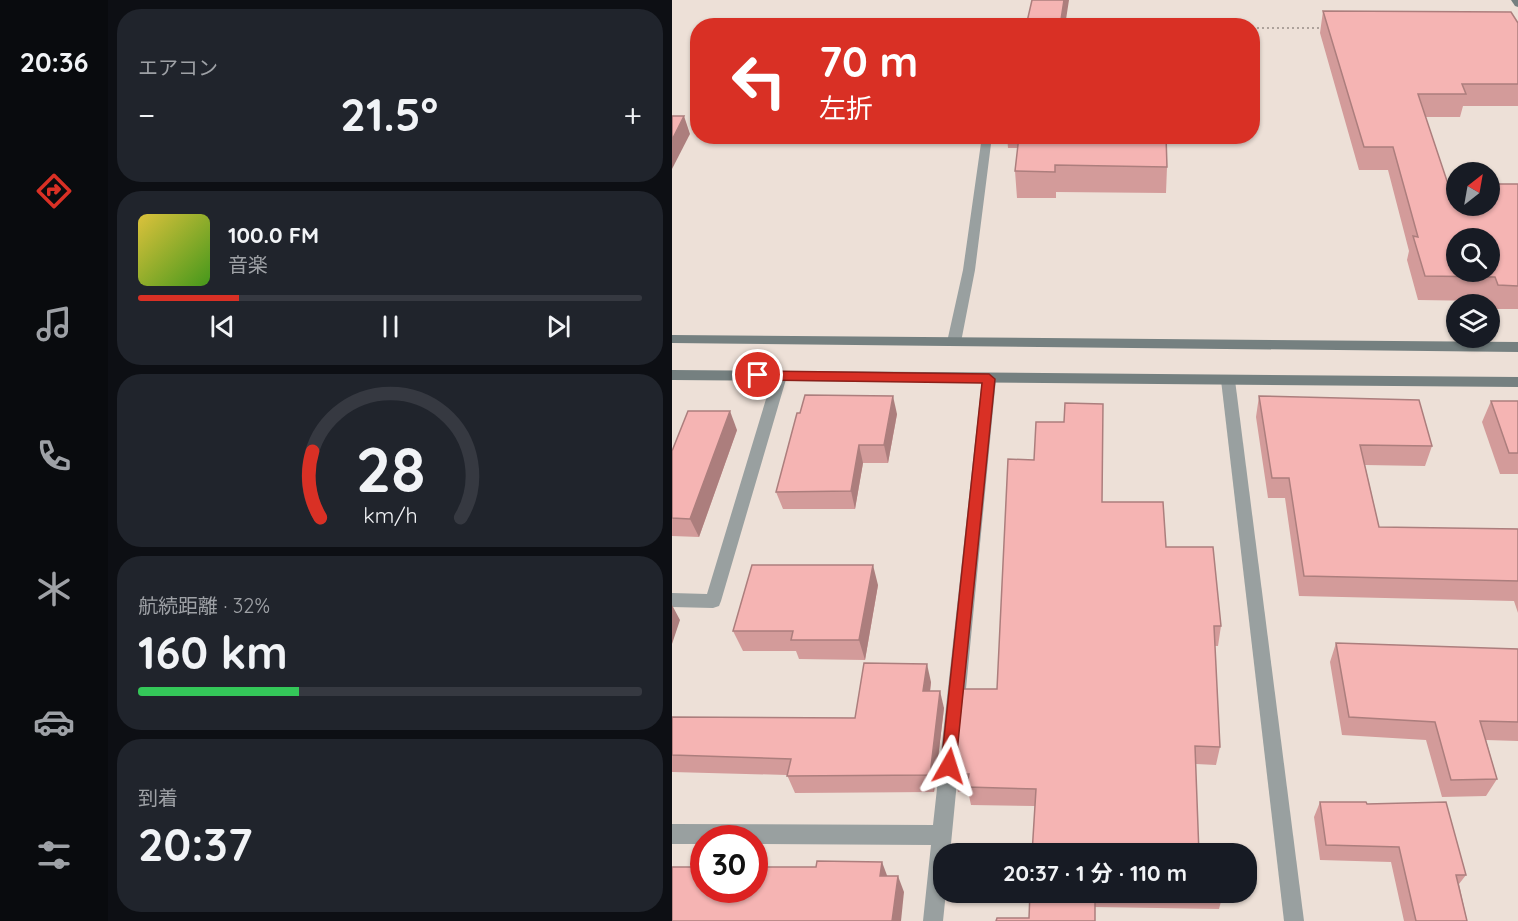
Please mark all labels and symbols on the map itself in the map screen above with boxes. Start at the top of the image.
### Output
north arrow [1446,162,1500,216]
pin [732,349,783,400]
position arrow [917,734,981,798]
speed limit sign: 30 [690,825,768,903]

